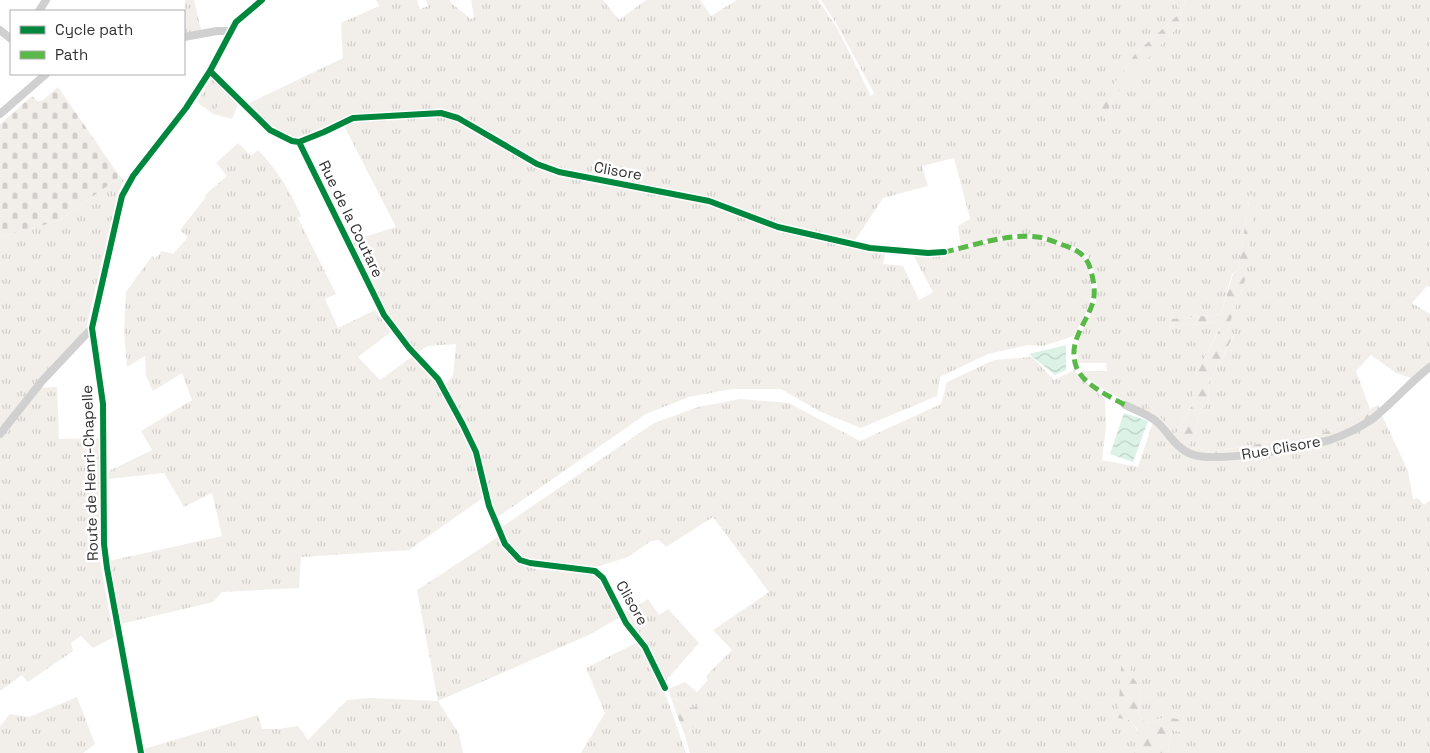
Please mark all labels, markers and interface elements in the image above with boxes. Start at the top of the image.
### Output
legend [10,10,185,75]
text: Cycle path [55,20,133,39]
text: Path [55,45,88,64]
street label: Rue de la Coutare [315,157,388,280]
street label: Clisore [593,157,644,184]
street label: Route de Henri-Chapelle [77,385,102,561]
street label: Rue Clisore [1240,431,1322,464]
street label: Clisore [612,577,653,629]

